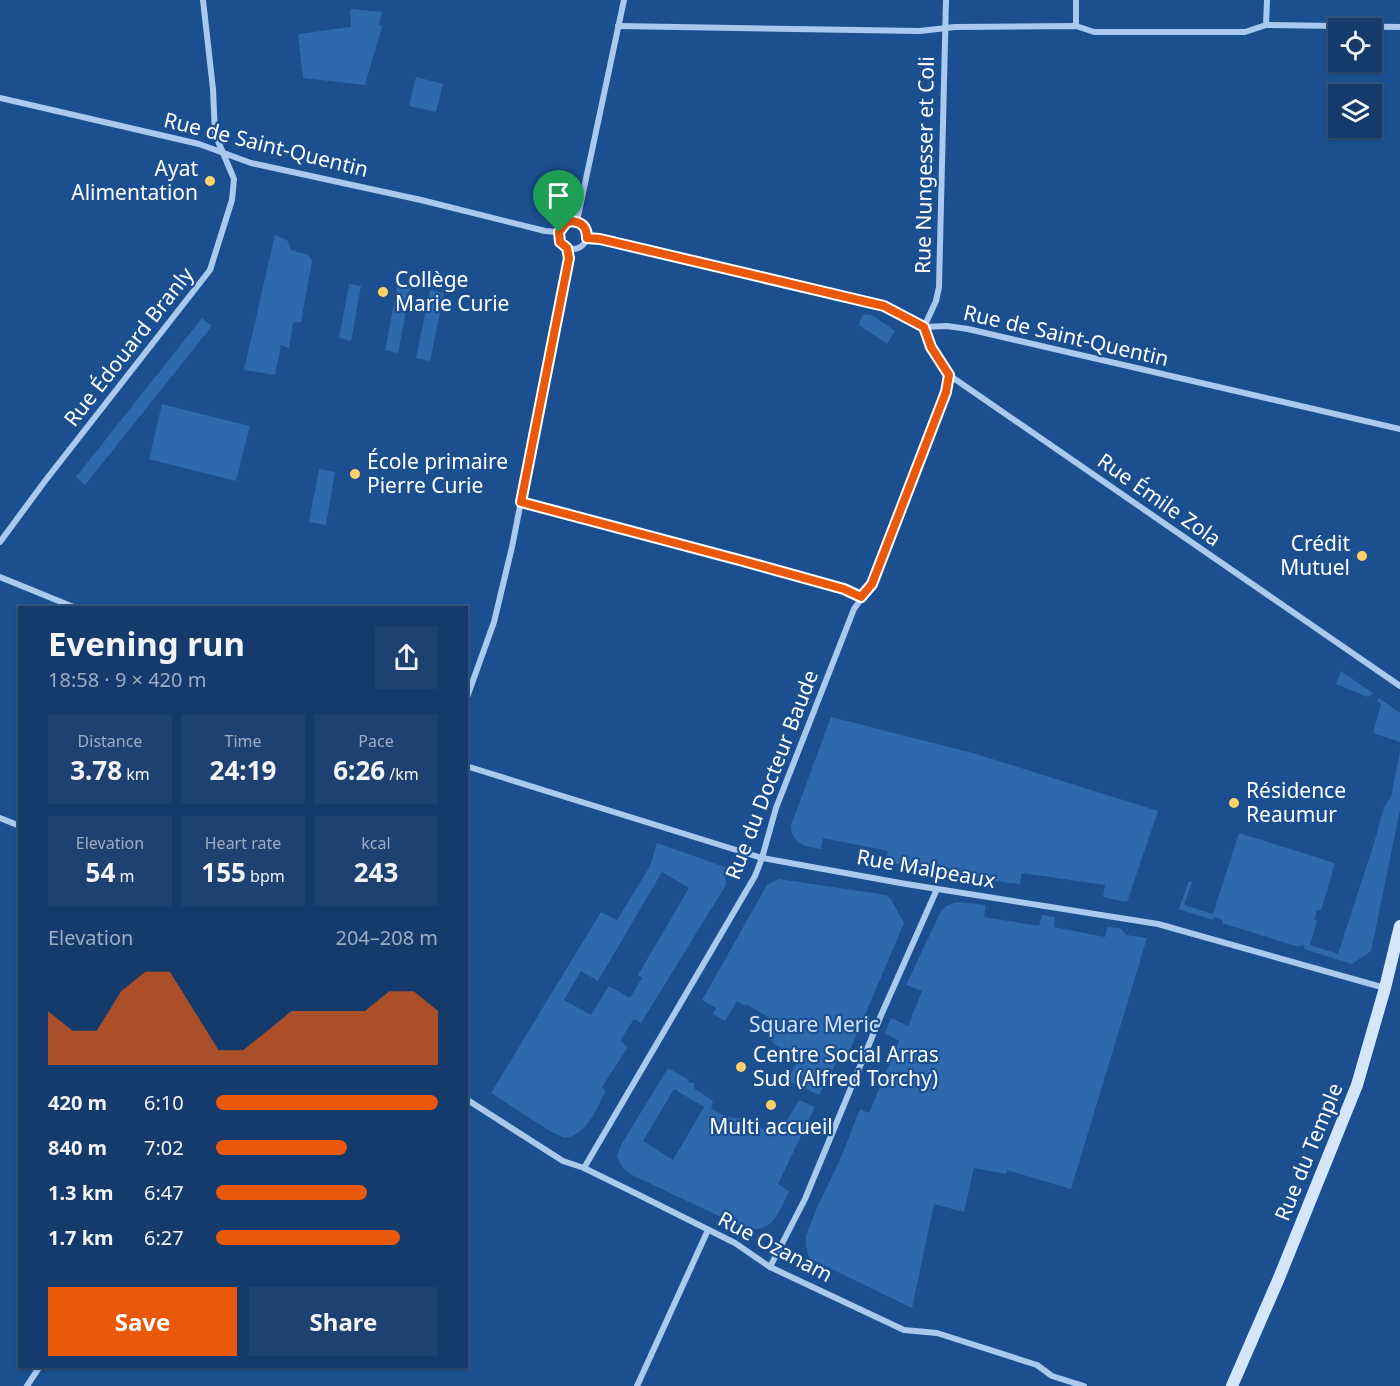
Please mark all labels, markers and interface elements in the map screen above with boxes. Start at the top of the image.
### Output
map controls [1328,18,1382,138]
button: locate [1328,18,1382,72]
street label: Rue Nungesser et Coli [908,56,940,274]
button: layers [1328,84,1382,138]
street label: Rue de Saint-Quentin [161,105,371,183]
place label: Ayat Alimentation [71,154,198,206]
pin [533,170,584,232]
marker: Ayat Alimentation [203,174,217,188]
icon: arrive [542,179,575,212]
street label: Rue Édouard Branly [57,261,199,432]
place label: Collège Marie Curie [395,265,509,317]
marker: Collège Marie Curie [376,285,390,299]
street label: Rue de Saint-Quentin [961,298,1172,372]
street label: Rue Émile Zola [1092,446,1227,552]
place label: École primaire Pierre Curie [367,447,508,499]
marker: École primaire Pierre Curie [348,467,362,481]
place label: Crédit Mutuel [1280,529,1350,581]
marker: Crédit Mutuel [1355,549,1369,563]
text: Evening run [48,621,245,666]
button: share [375,626,438,689]
text: 18:58 · 9 × 420 m [48,666,206,693]
street label: Rue du Docteur Baude [718,666,824,884]
text: Distance [78,730,142,752]
text: Time [224,730,262,752]
text: Pace [358,730,394,752]
text: 3.78 [70,752,122,788]
text: 24:19 [210,752,276,788]
text: 6:26 [333,752,385,788]
text: km [122,763,150,785]
text: /km [385,763,419,785]
place label: Résidence Reaumur [1246,776,1346,828]
marker: Résidence Reaumur [1227,796,1241,810]
text: Elevation [76,832,144,854]
text: Heart rate [205,832,281,854]
text: kcal [361,832,391,854]
street label: Rue Malpeaux [855,842,998,894]
text: 54 [86,854,115,890]
text: 155 [201,854,246,890]
text: 243 [354,854,398,890]
text: m [115,865,134,887]
text: bpm [246,865,285,887]
text: Elevation [48,924,133,951]
text: 204–208 m [335,924,438,951]
park label: Square Meric [749,1010,879,1038]
place label: Centre Social Arras Sud (Alfred Torchy) [753,1040,939,1092]
marker: Centre Social Arras Sud (Alfred Torchy) [734,1060,748,1074]
street label: Rue du Temple [1268,1078,1349,1225]
text: 420 m [48,1089,107,1116]
text: 6:10 [144,1089,184,1116]
marker: Multi accueil [764,1098,778,1112]
place label: Multi accueil [709,1112,833,1140]
text: 840 m [48,1134,107,1161]
text: 7:02 [144,1134,184,1161]
text: 1.3 km [48,1179,114,1206]
text: 6:47 [144,1179,184,1206]
street label: Rue Ozanam [713,1204,838,1288]
text: 1.7 km [48,1224,114,1251]
text: 6:27 [144,1224,184,1251]
button: Save [48,1287,237,1356]
button: Share [249,1287,438,1356]

